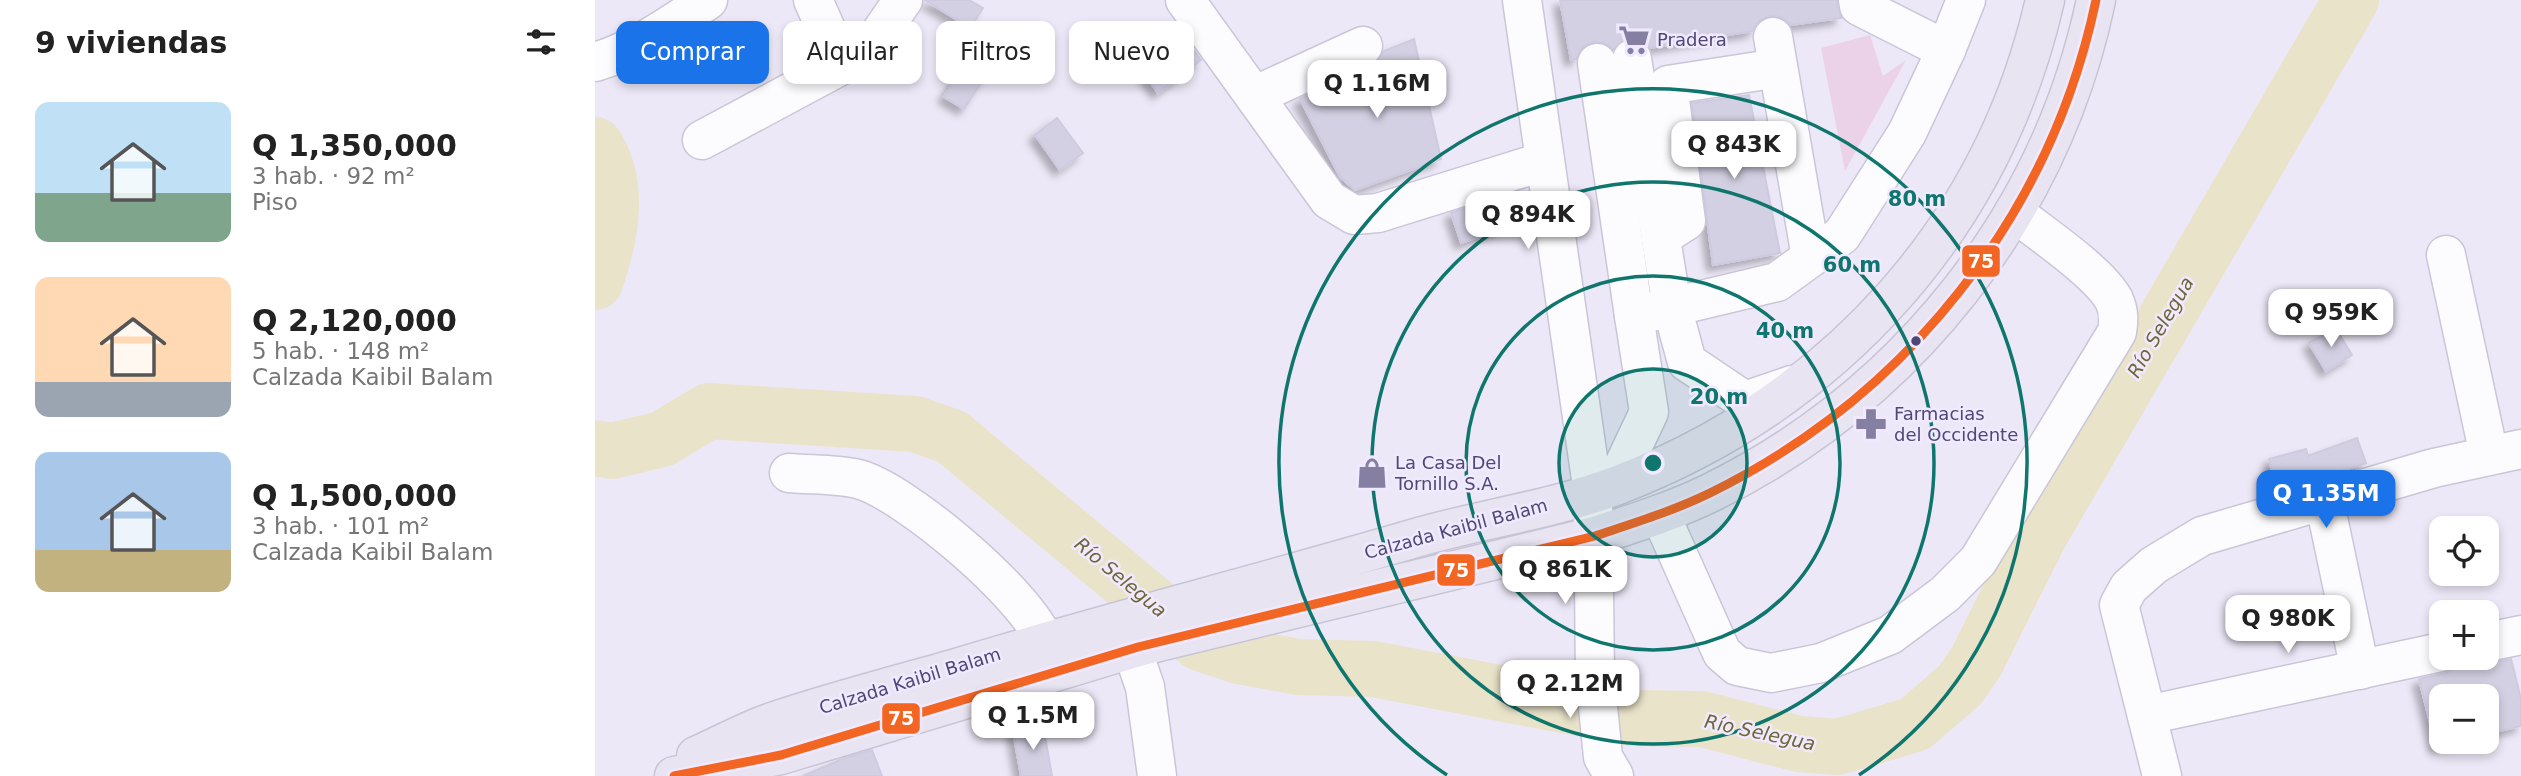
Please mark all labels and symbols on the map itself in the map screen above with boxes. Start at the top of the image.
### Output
supermarket icon: Pradera [1617,23,1651,57]
place label: Pradera [1657,29,1727,50]
pin: Q 1.16M [1312,60,1442,120]
pin: Q 843K [1677,122,1791,181]
text: 80 m [1888,187,1946,211]
pin: Q 894K [1471,191,1585,251]
line badge: 75 [1961,244,2001,278]
text: 75 [1968,250,1994,272]
text: 60 m [1823,253,1881,277]
water label: Río Selegua [2122,273,2198,381]
pin: Q 959K [2274,290,2388,349]
text: 40 m [1756,319,1814,343]
unlabelled marker [1909,334,1923,348]
text: 20 m [1690,385,1748,409]
place label: Farmacias del Occidente [1894,403,2018,445]
pharmacy icon: Farmacias del Occidente [1854,407,1888,441]
centre of rings [1641,451,1665,475]
place label: La Casa Del Tornillo S.A. [1394,452,1501,494]
shop icon: La Casa Del Tornillo S.A. [1355,456,1389,490]
pin: Q 1.35M [2261,470,2391,530]
street label: Calzada Kaibil Balam [1362,494,1550,563]
water label: Río Selegua [1071,532,1171,622]
pin: Q 861K [1508,546,1622,606]
line badge: 75 [1436,553,1476,587]
text: 75 [1443,559,1469,581]
pin: Q 980K [2231,596,2345,655]
street label: Calzada Kaibil Balam [816,643,1003,718]
pin: Q 2.12M [1505,660,1635,720]
pin: Q 1.5M [976,692,1090,752]
line badge: 75 [881,702,921,735]
text: 75 [888,707,914,729]
water label: Río Selegua [1703,710,1817,754]

